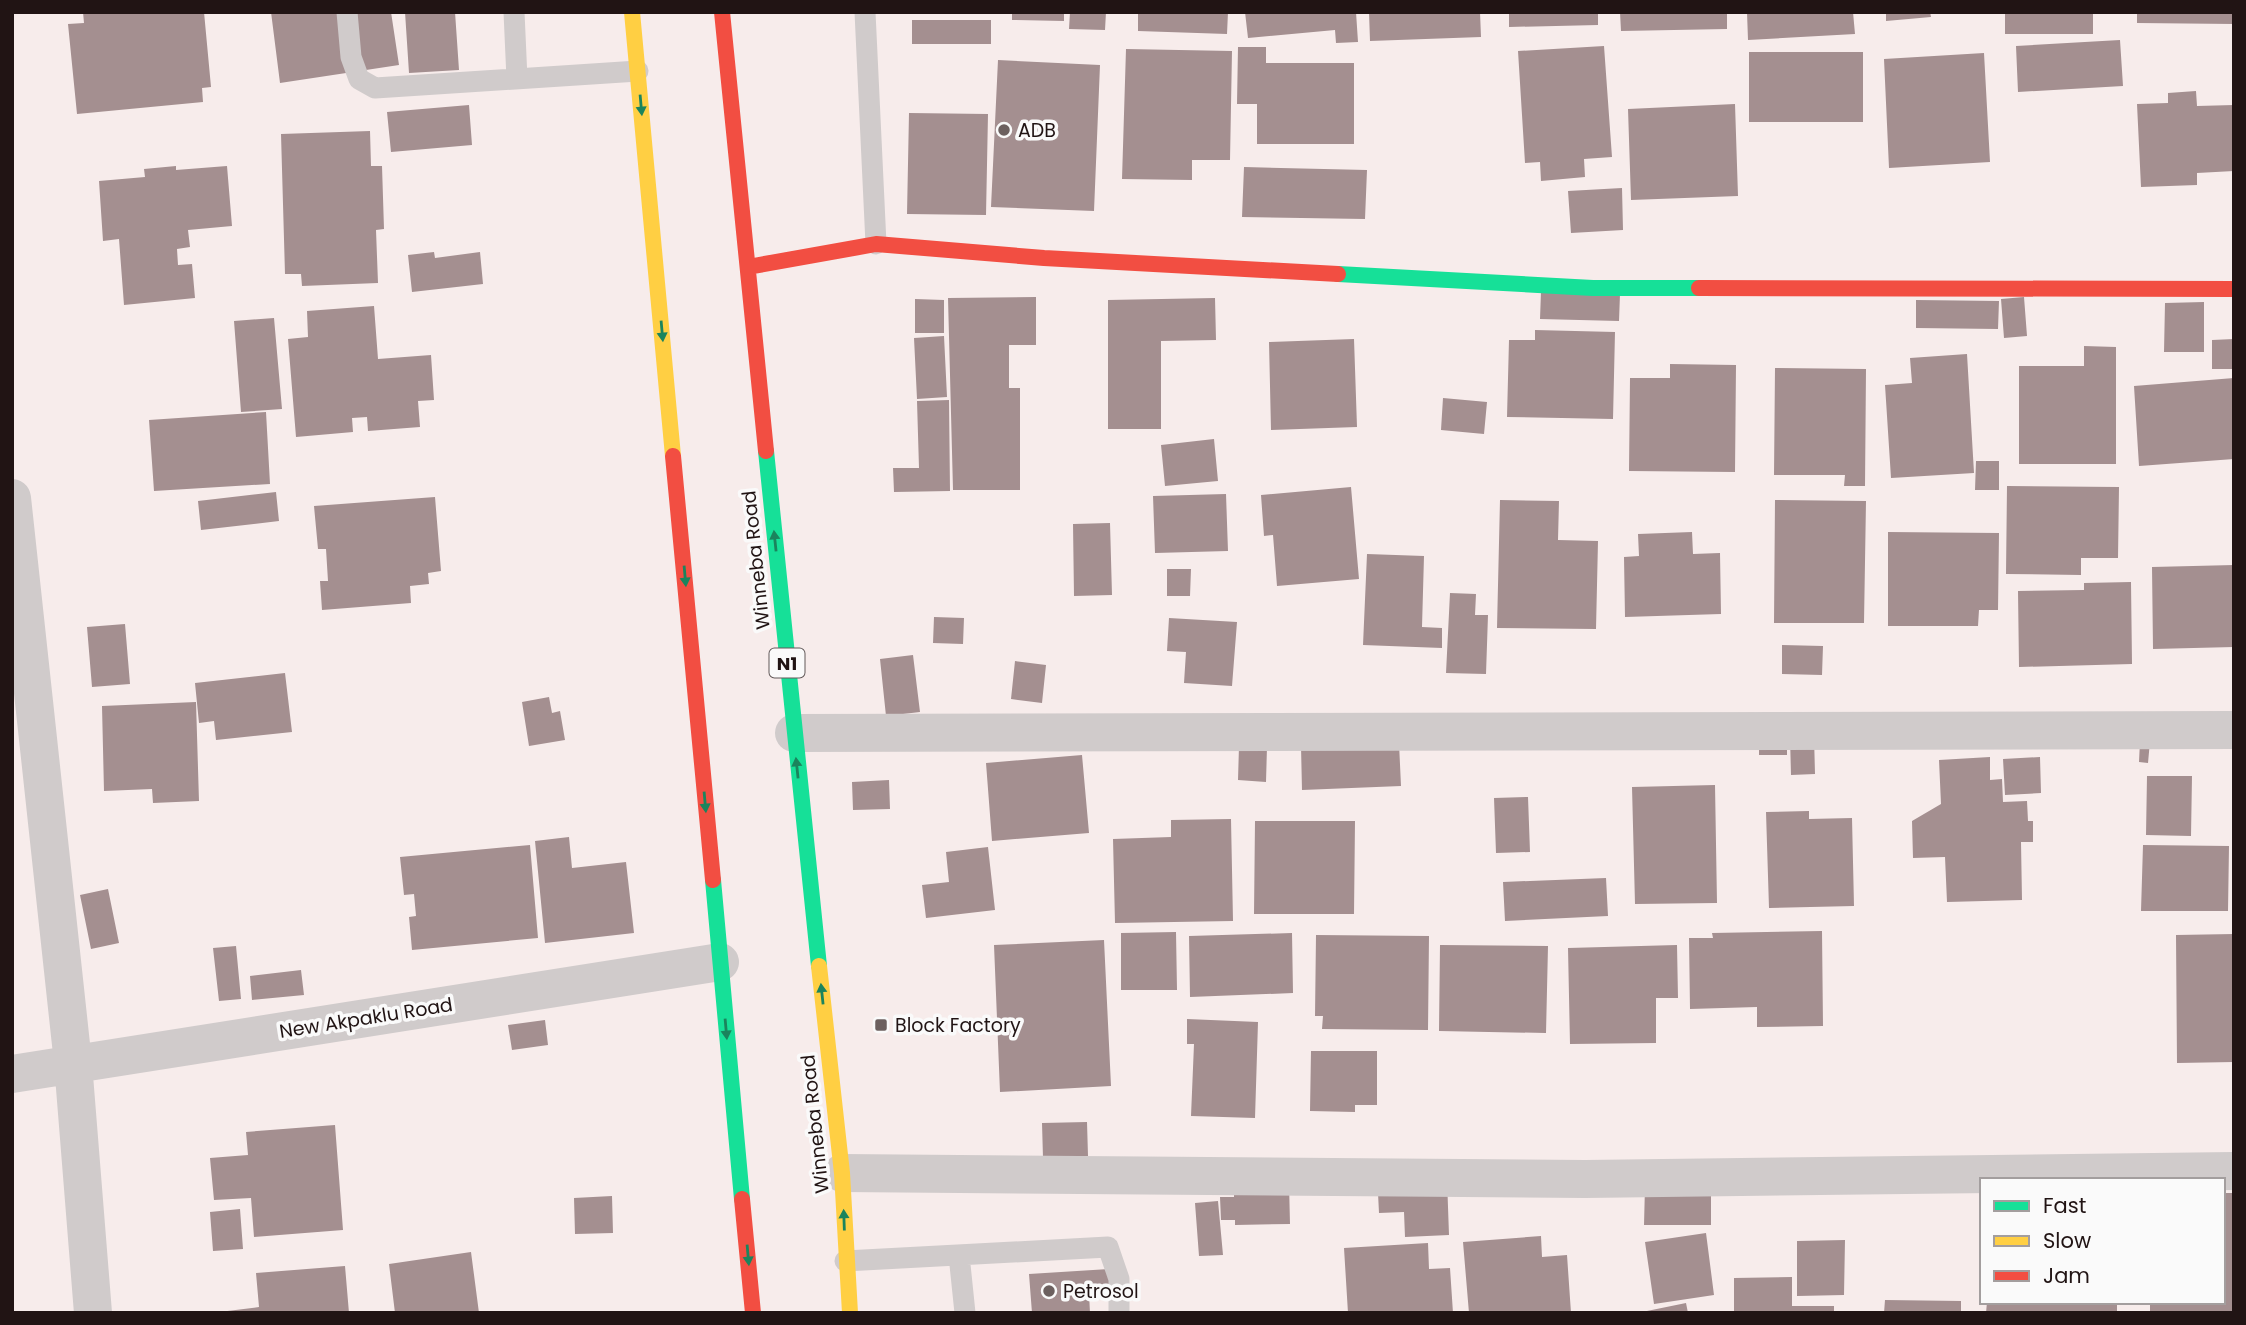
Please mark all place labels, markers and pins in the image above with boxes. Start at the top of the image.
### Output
place label: ADB [1018,117,1056,144]
marker: ADB [996,122,1012,138]
place label: Block Factory [895,1012,1021,1039]
marker: Block Factory [873,1017,889,1033]
place label: Petrosol [1063,1278,1139,1305]
marker: Petrosol [1041,1283,1057,1299]

